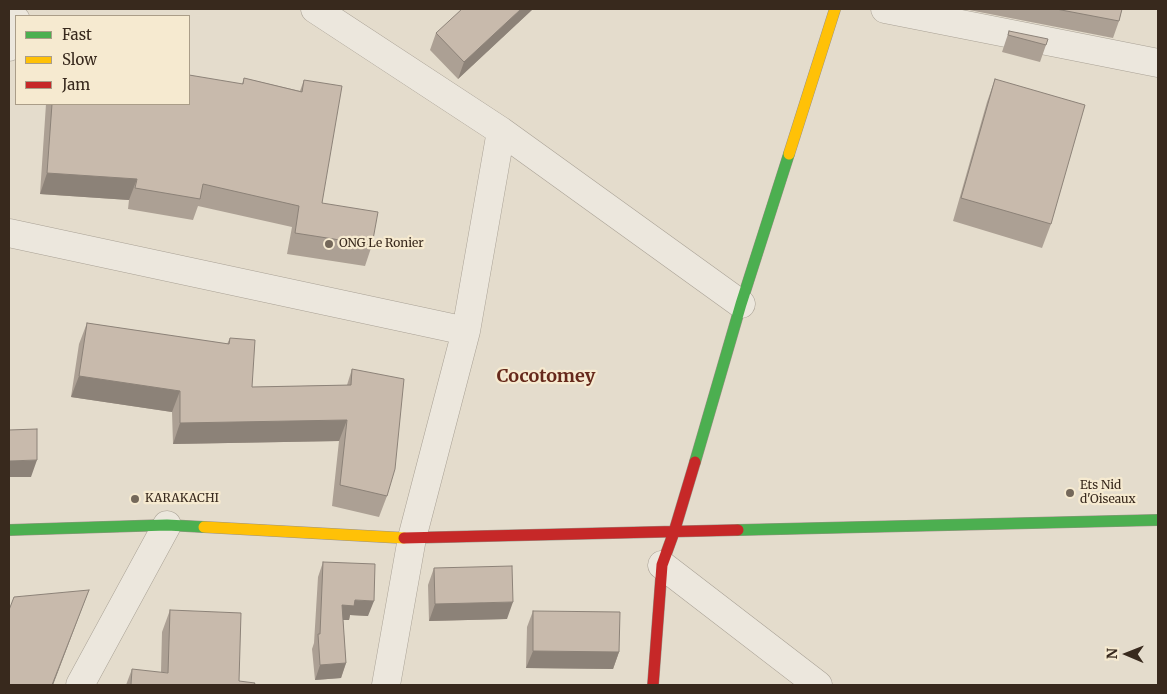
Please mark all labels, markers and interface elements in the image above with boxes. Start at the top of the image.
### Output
legend [15,15,190,105]
text: Fast [62,25,92,44]
text: Slow [62,50,97,69]
text: Jam [62,75,90,94]
place label: ONG Le Ronier [339,237,424,251]
marker: ONG Le Ronier [323,238,335,250]
district label: Cocotomey [497,366,595,388]
place label: Ets Nid d'Oiseaux [1080,479,1136,507]
marker: Ets Nid d'Oiseaux [1064,487,1076,499]
place label: KARAKACHI [145,492,219,506]
marker: KARAKACHI [129,493,141,505]
north arrow [1102,629,1152,679]
text: N [1103,648,1121,659]

